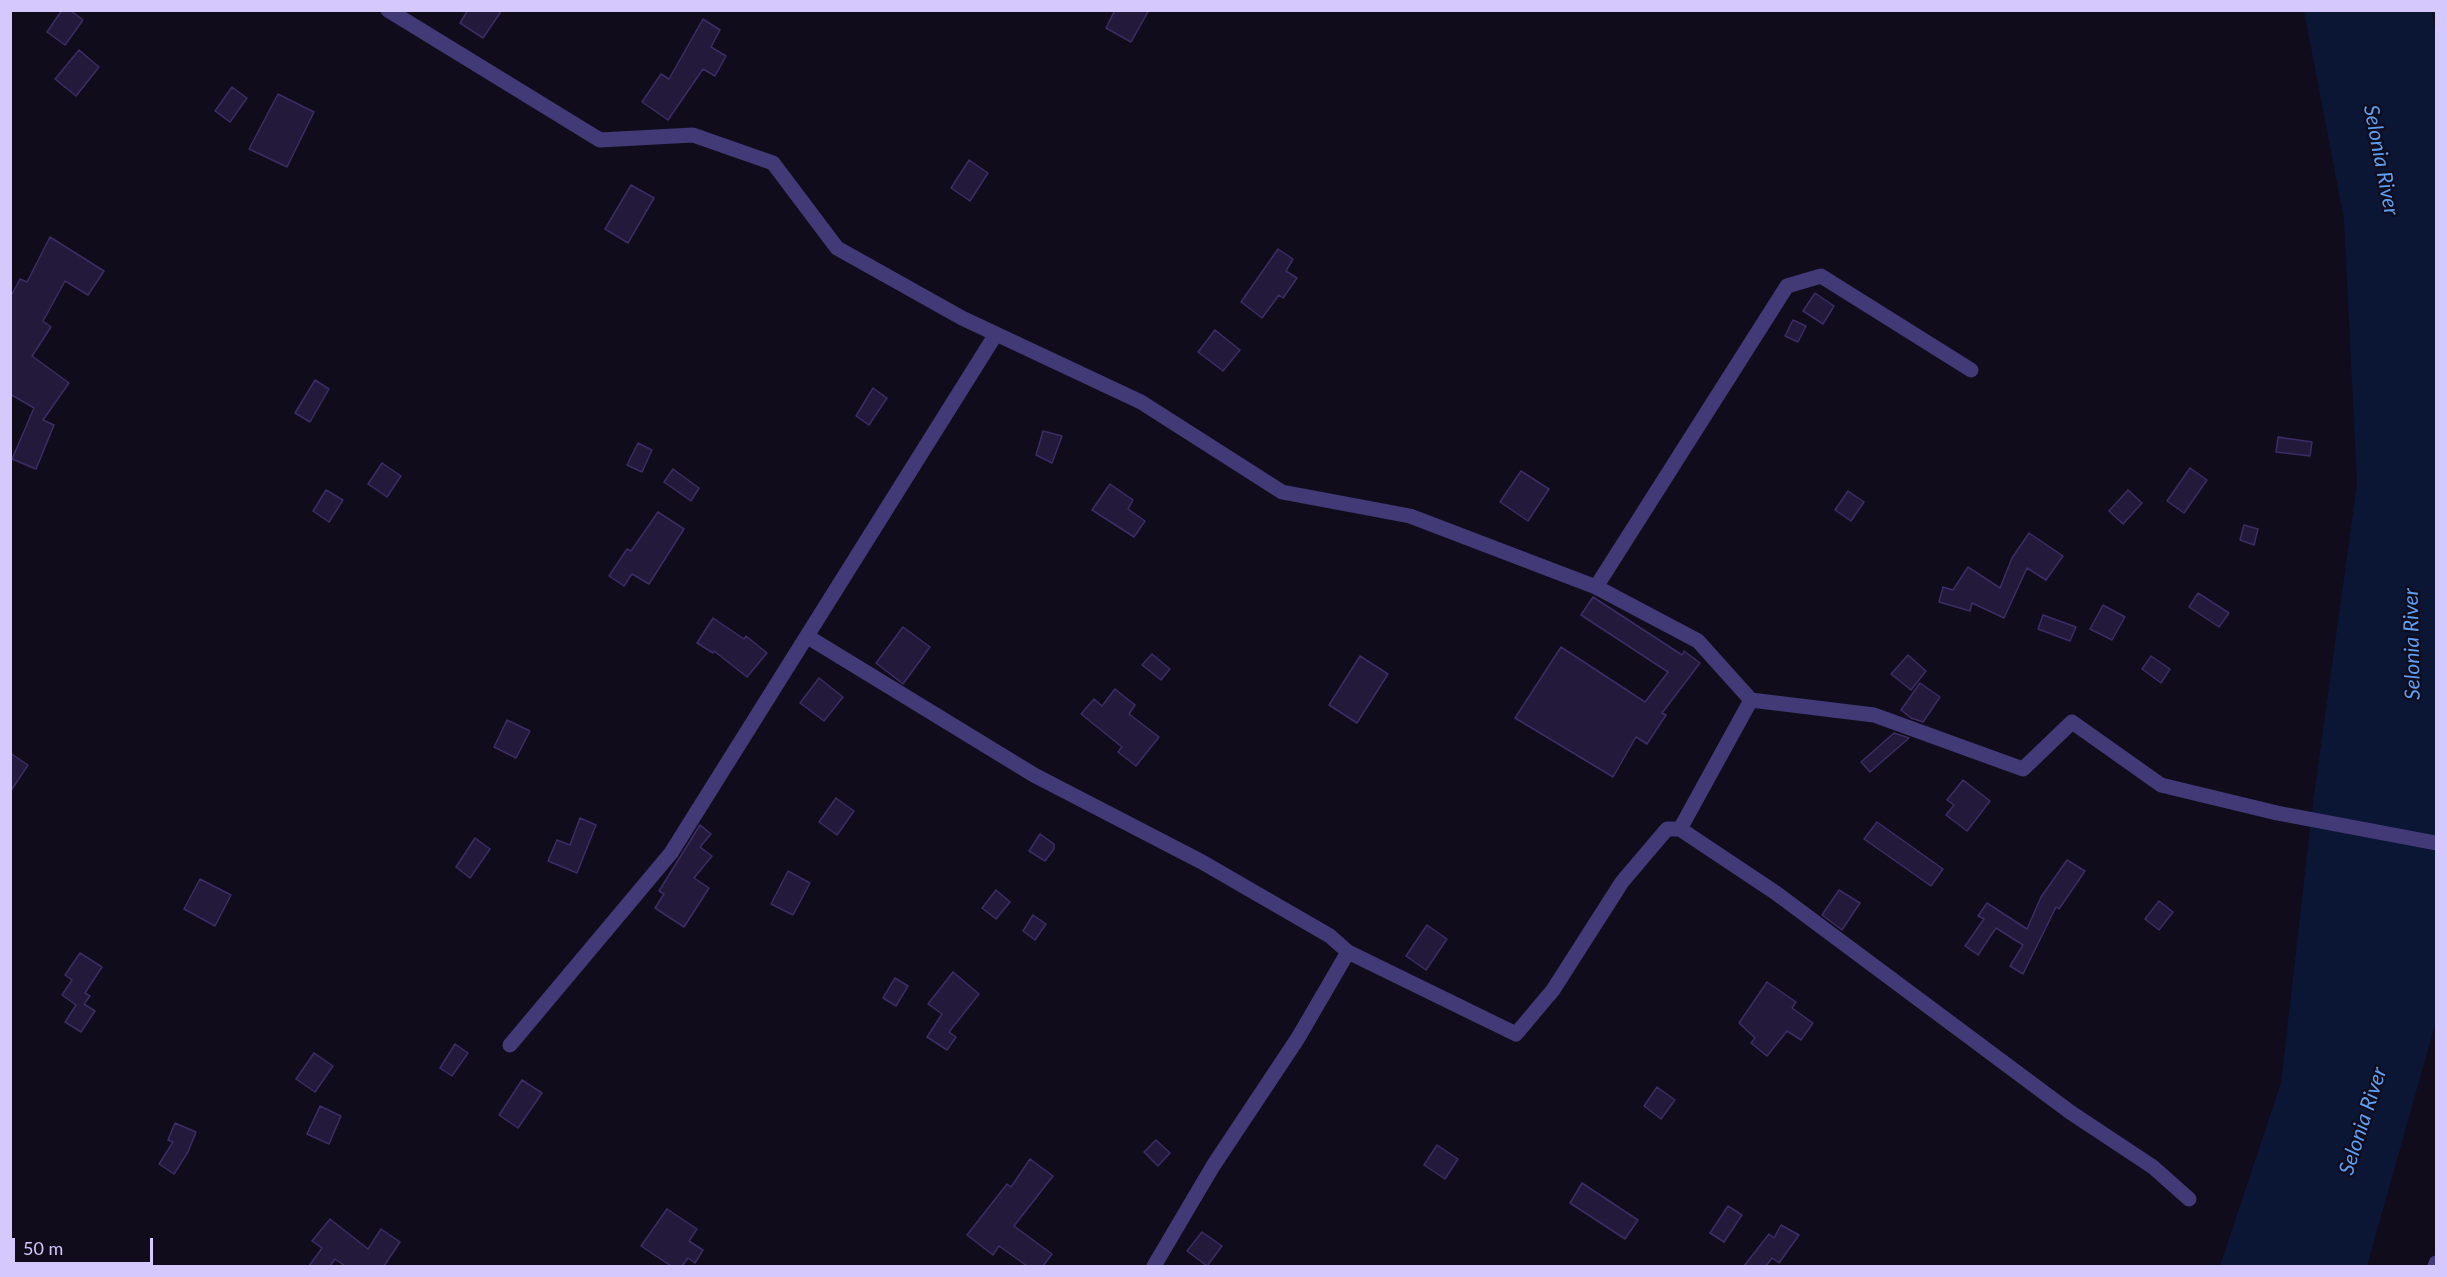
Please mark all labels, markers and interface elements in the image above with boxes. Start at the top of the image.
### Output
water label: Selonia River [2358,103,2404,217]
water label: Selonia River [2398,588,2426,700]
water label: Selonia River [2334,1064,2392,1178]
scale bar [15,1226,156,1264]
text: 50 m [23,1237,63,1259]

